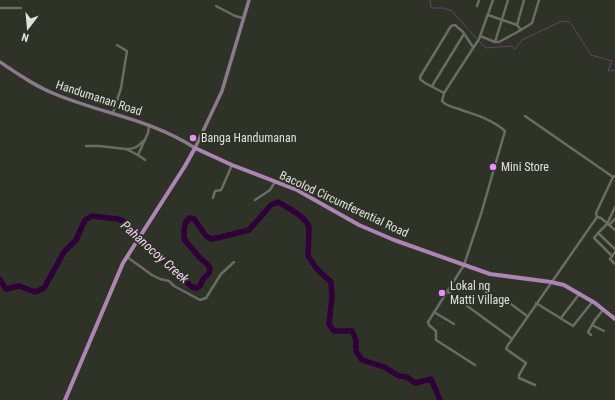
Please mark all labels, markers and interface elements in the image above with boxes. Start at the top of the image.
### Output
north arrow [8,8,48,48]
text: N [20,30,30,44]
street label: Handumanan Road [54,77,144,119]
place label: Banga Handumanan [201,131,297,145]
marker: Banga Handumanan [188,133,198,143]
place label: Mini Store [501,160,549,174]
marker: Mini Store [488,162,498,172]
street label: Bacolod Circumferential Road [277,168,411,240]
water label: Pahanocoy Creek [118,218,192,287]
place label: Lokal ng Matti Village [450,279,510,307]
marker: Lokal ng Matti Village [437,288,447,298]

